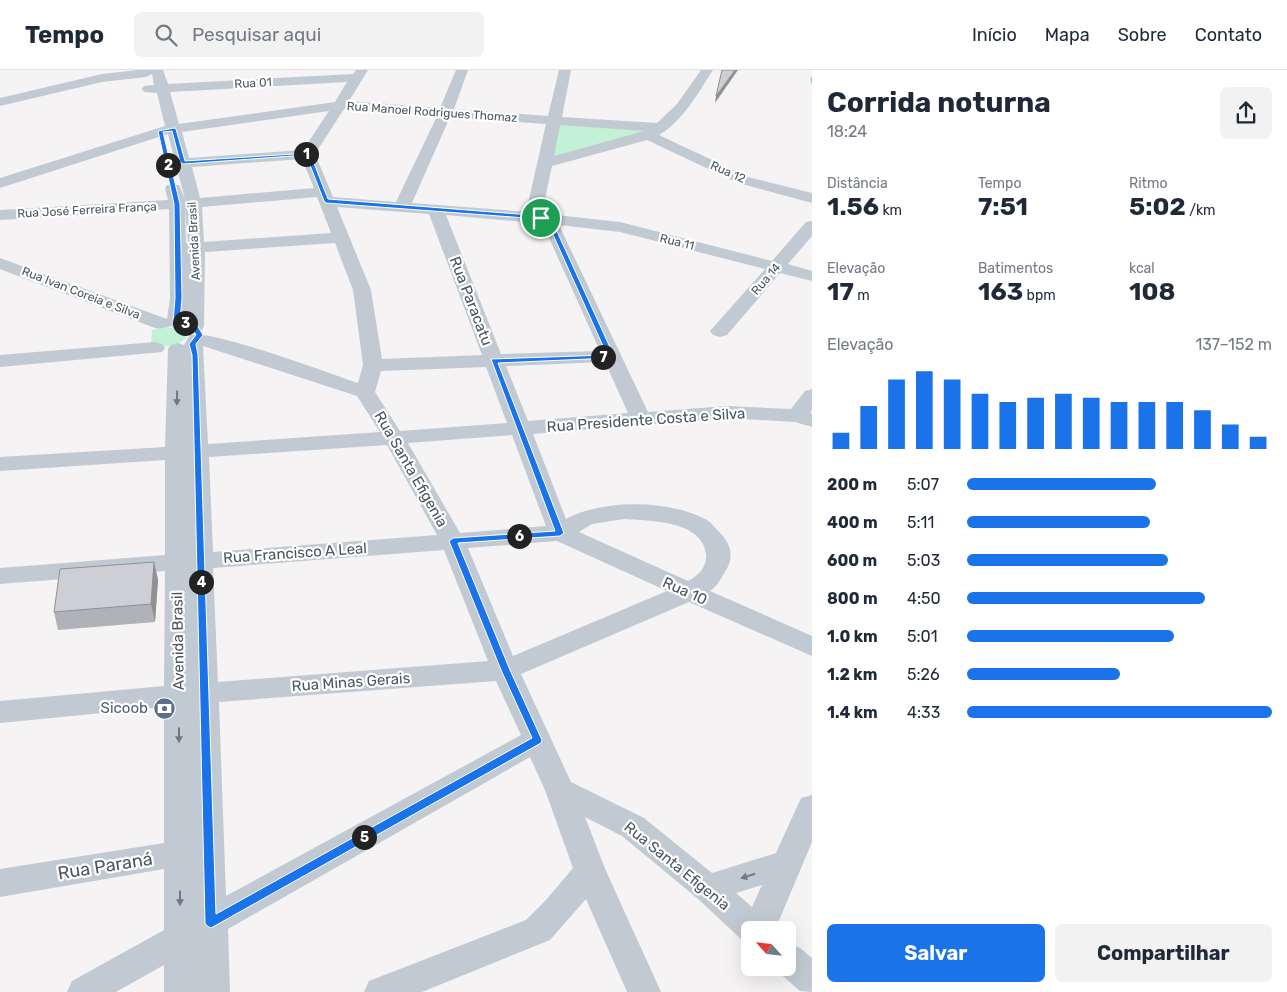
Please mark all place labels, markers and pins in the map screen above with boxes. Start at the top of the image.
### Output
pin: 1 [294,142,318,166]
pin: 2 [156,152,180,178]
pin [520,197,562,239]
pin: 3 [172,310,198,336]
pin: 7 [590,344,616,370]
pin: 6 [506,524,532,548]
pin: 4 [188,570,214,594]
bank icon: Sicoob [152,696,176,720]
place label: Sicoob [101,699,148,717]
pin: 5 [352,824,376,850]

